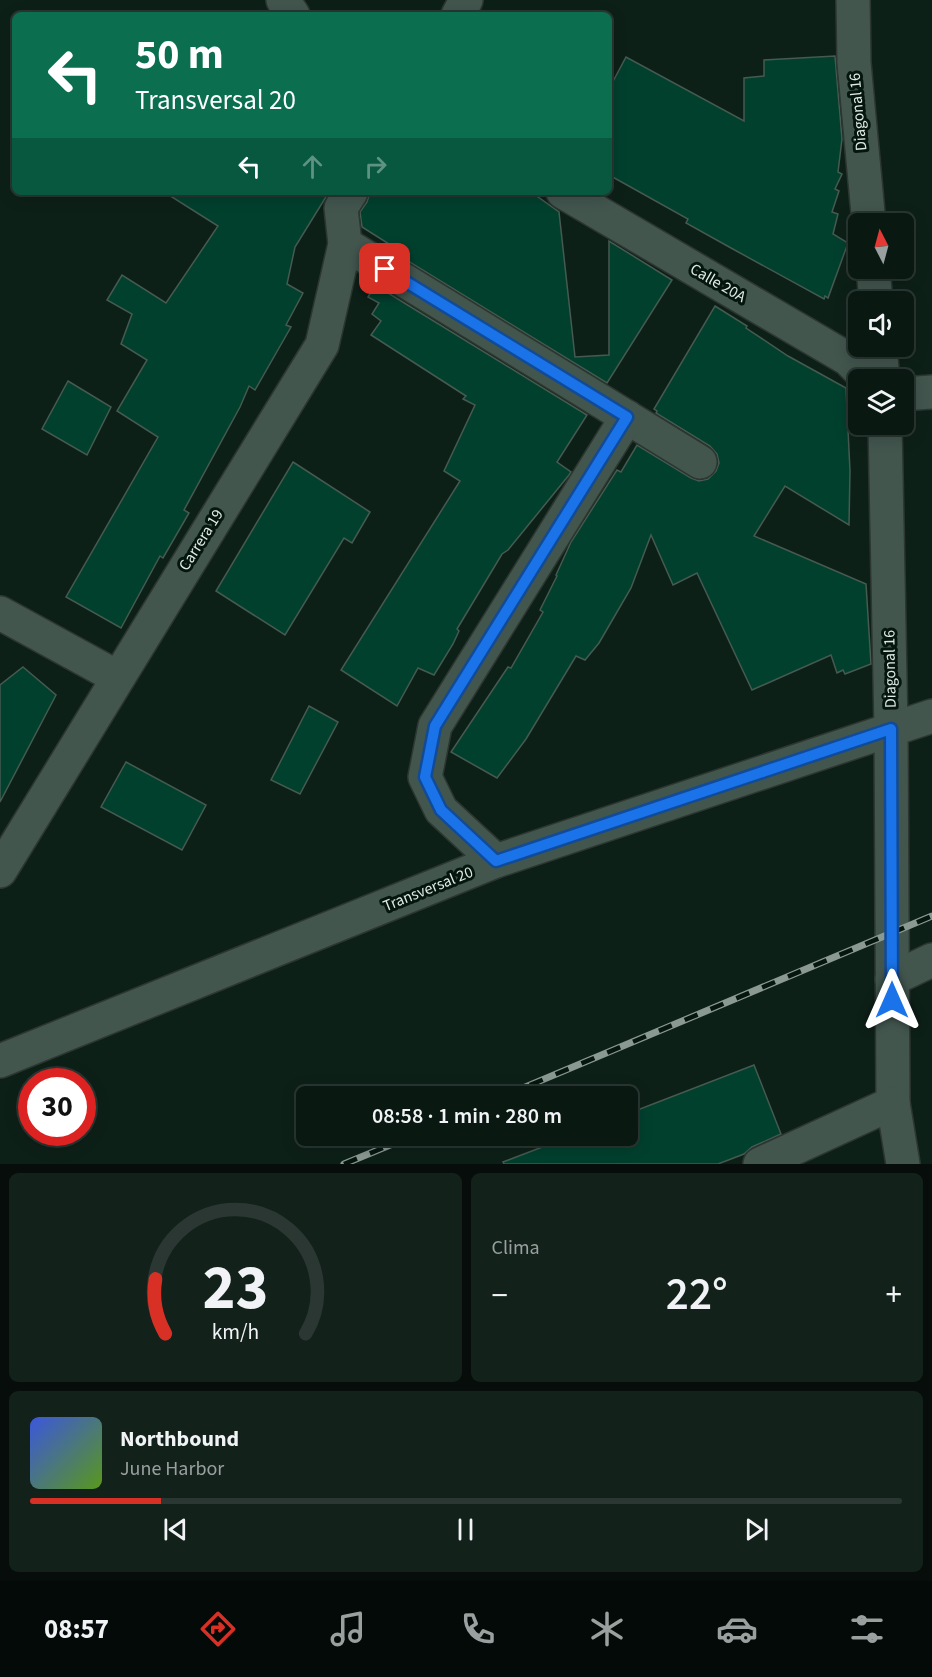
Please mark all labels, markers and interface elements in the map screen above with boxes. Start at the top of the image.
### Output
text: 50 m [135,25,224,85]
icon: left [36,36,114,114]
street label: Diagonal 16 [844,72,872,152]
text: Transversal 20 [135,81,296,120]
icon: left [233,150,266,183]
icon: ahead [296,150,329,183]
icon: right [359,150,392,183]
north arrow [848,213,914,279]
map controls [848,213,914,435]
pin [359,243,410,294]
icon: arrive [368,252,401,285]
street label: Calle 20A [686,258,750,308]
button: sound [848,291,914,357]
button: layers [848,369,914,435]
street label: Carrera 19 [174,505,228,575]
street label: Diagonal 16 [878,630,902,708]
street label: Transversal 20 [380,861,476,917]
position arrow [860,968,924,1032]
speed limit sign: 30 [18,1068,96,1146]
text: 08:58 · 1 min · 280 m [372,1100,562,1132]
text: Clima [492,1234,540,1262]
text: 23 [202,1244,268,1333]
text: 22° [666,1263,728,1327]
text: − [492,1272,508,1319]
text: + [886,1272,902,1319]
text: km/h [211,1318,259,1349]
text: Northbound [120,1423,239,1455]
text: June Harbor [120,1455,224,1483]
icon: previous [159,1513,192,1546]
icon: pause [449,1513,482,1546]
icon: next [740,1513,773,1546]
icon: directions [197,1608,239,1650]
icon: music [327,1608,369,1650]
icon: phone [457,1608,499,1650]
icon: climate [586,1608,628,1650]
icon: car [716,1608,758,1650]
icon: filters [846,1608,888,1650]
text: 08:57 [44,1610,109,1649]

